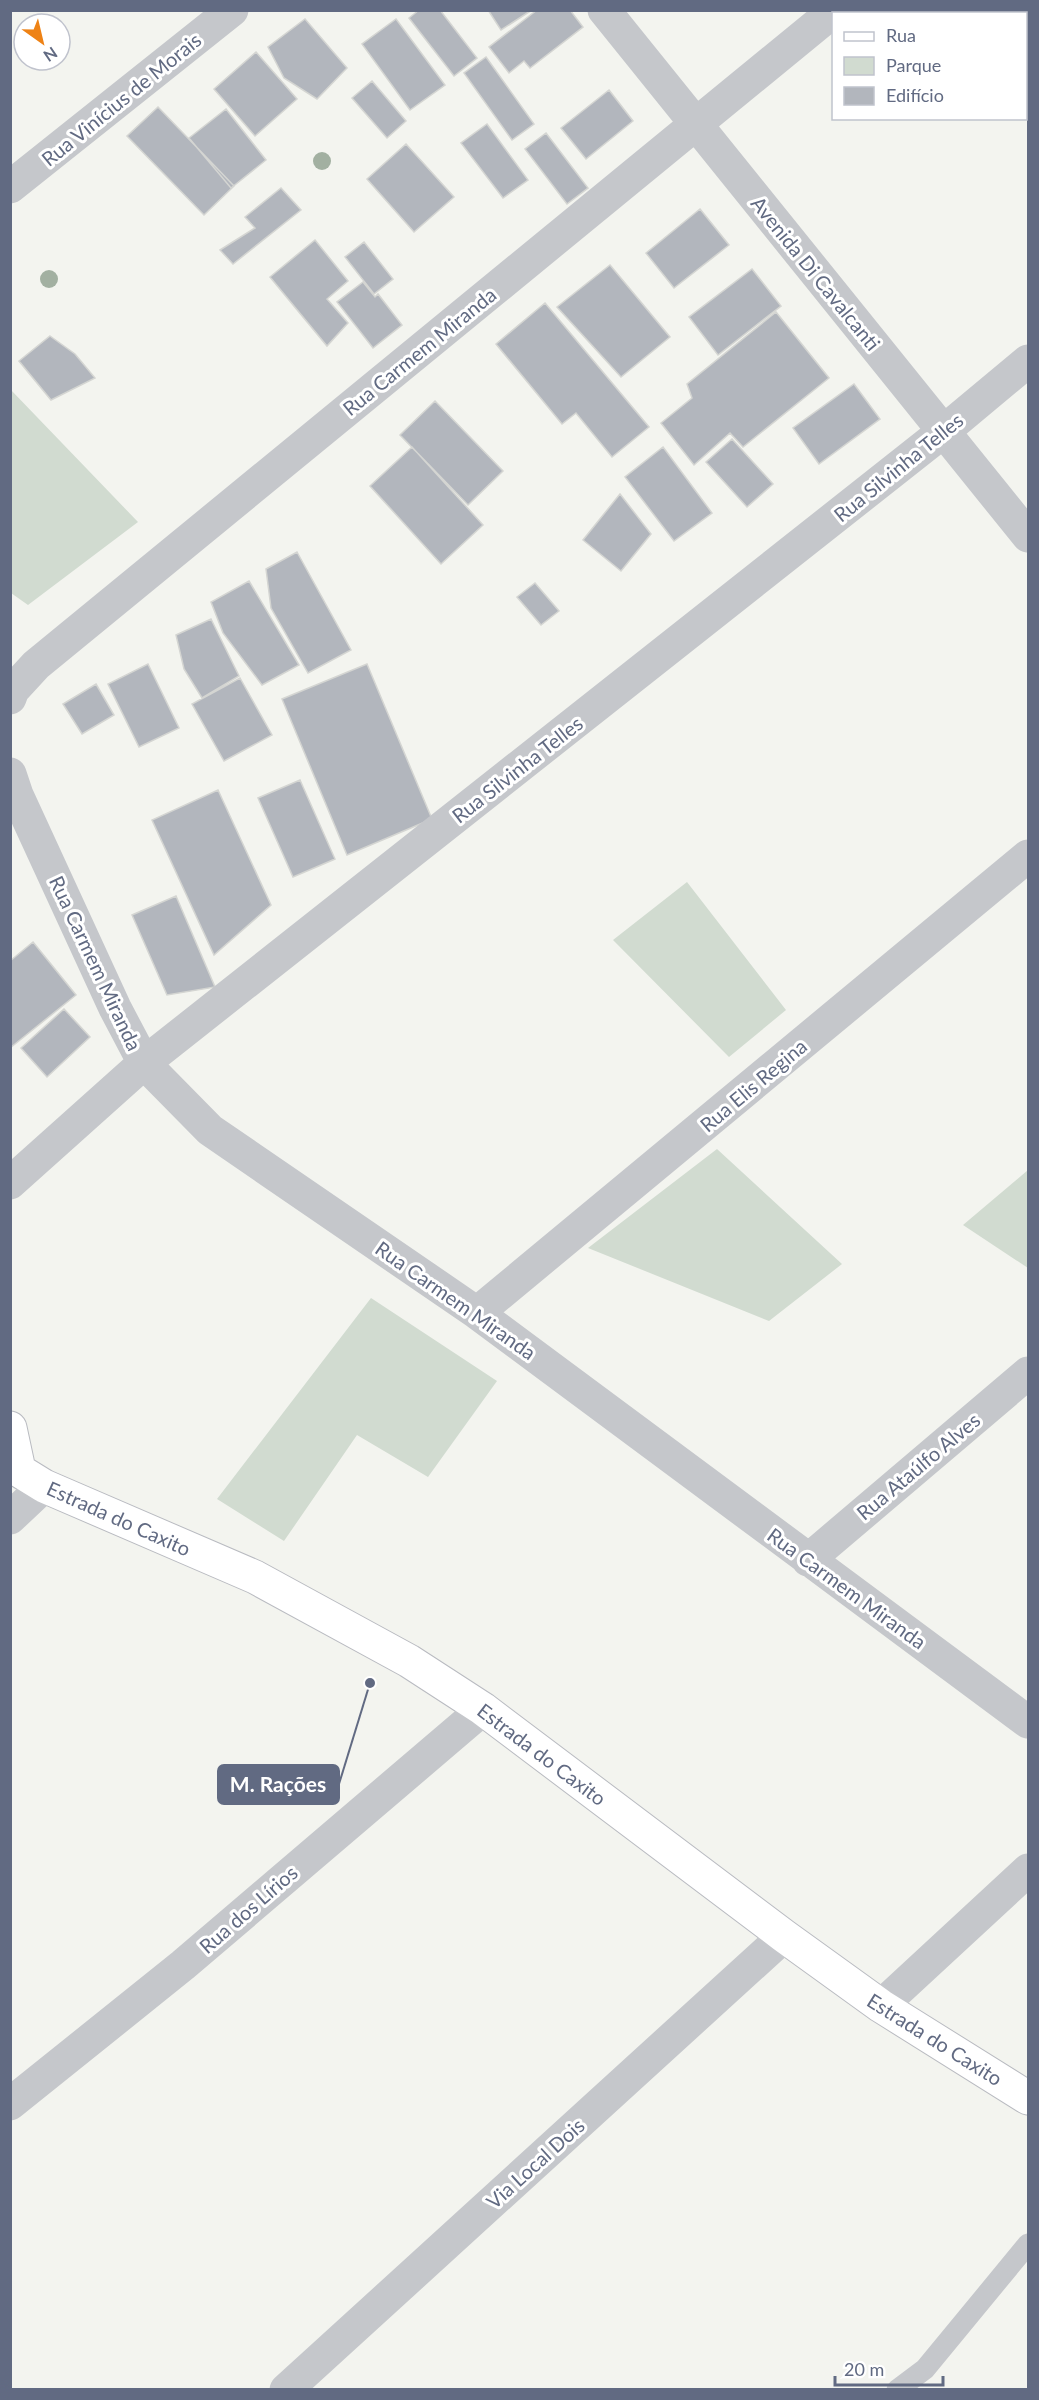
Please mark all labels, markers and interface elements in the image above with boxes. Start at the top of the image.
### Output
north arrow [12,12,72,72]
legend [832,12,1027,120]
text: Rua [886,24,916,46]
street label: Rua Vinícius de Morais [36,27,206,171]
text: N [40,44,61,66]
text: Parque [886,54,941,76]
text: Edifício [886,84,944,106]
street label: Avenida Di Cavalcanti [747,191,885,355]
street label: Rua Carmem Miranda [338,282,500,420]
street label: Rua Silvinha Telles [829,408,967,526]
street label: Rua Silvinha Telles [447,711,587,827]
street label: Rua Carmem Miranda [45,872,147,1054]
street label: Rua Elis Regina [695,1033,811,1137]
street label: Rua Carmem Miranda [371,1236,541,1364]
street label: Rua Ataúlfo Alves [851,1407,985,1525]
street label: Estrada do Caxito [43,1476,195,1560]
street label: Rua Carmem Miranda [763,1522,931,1654]
street label: Estrada do Caxito [473,1698,611,1810]
callout: M. Rações [218,1765,339,1804]
text: M. Rações [230,1771,326,1796]
street label: Rua dos Lírios [194,1860,302,1958]
street label: Estrada do Caxito [863,1988,1007,2090]
street label: Via Local Dois [481,2113,589,2213]
scale bar [835,2349,943,2387]
text: 20 m [844,2358,884,2380]

